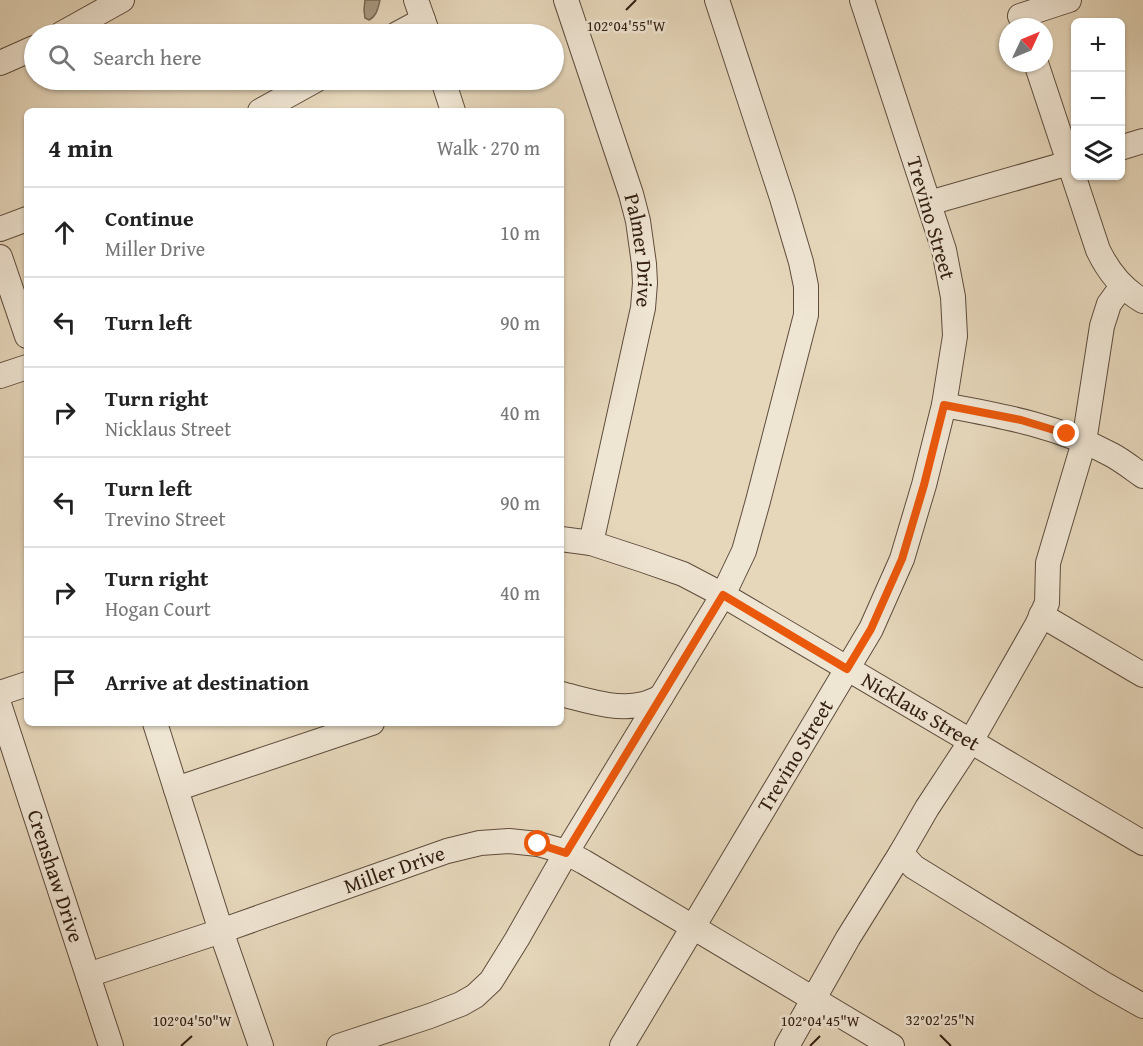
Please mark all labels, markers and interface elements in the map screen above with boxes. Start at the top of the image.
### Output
text: 102°04'55"W [586,15,666,36]
north arrow [999,18,1053,72]
map controls [1071,18,1125,180]
button: + [1071,18,1125,72]
search box [24,24,564,90]
icon: search [45,41,78,74]
text: Search here [93,41,202,73]
button: − [1071,72,1125,126]
button: layers [1071,126,1125,180]
text: 4 min [48,128,113,167]
text: Walk · 270 m [437,133,540,162]
street label: Trevino Street [899,153,964,284]
street label: Palmer Drive [617,190,661,309]
text: Continue [105,202,194,234]
icon: ahead [48,216,81,249]
text: 10 m [500,218,540,247]
text: Miller Drive [105,234,205,263]
icon: left [48,306,81,339]
text: Turn left [105,306,192,338]
text: 90 m [500,308,540,337]
text: Turn right [105,382,208,414]
icon: right [48,396,81,429]
text: 40 m [500,398,540,427]
text: Nicklaus Street [105,414,231,443]
route end [1053,420,1079,446]
text: Turn left [105,472,192,504]
icon: left [48,486,81,519]
text: 90 m [500,488,540,517]
text: Trevino Street [105,504,226,533]
text: Turn right [105,562,208,594]
icon: right [48,576,81,609]
text: 40 m [500,578,540,607]
text: Hogan Court [105,594,211,623]
street label: Nicklaus Street [856,664,986,759]
icon: arrive [48,666,81,699]
text: Arrive at destination [105,666,309,698]
street label: Trevino Street [749,693,841,818]
street label: Crenshaw Drive [20,806,92,946]
route start [524,830,550,856]
street label: Miller Drive [339,837,449,901]
text: 32°02'25"N [906,1009,975,1030]
text: 102°04'50"W [152,1010,232,1031]
text: 102°04'45"W [780,1010,860,1031]

